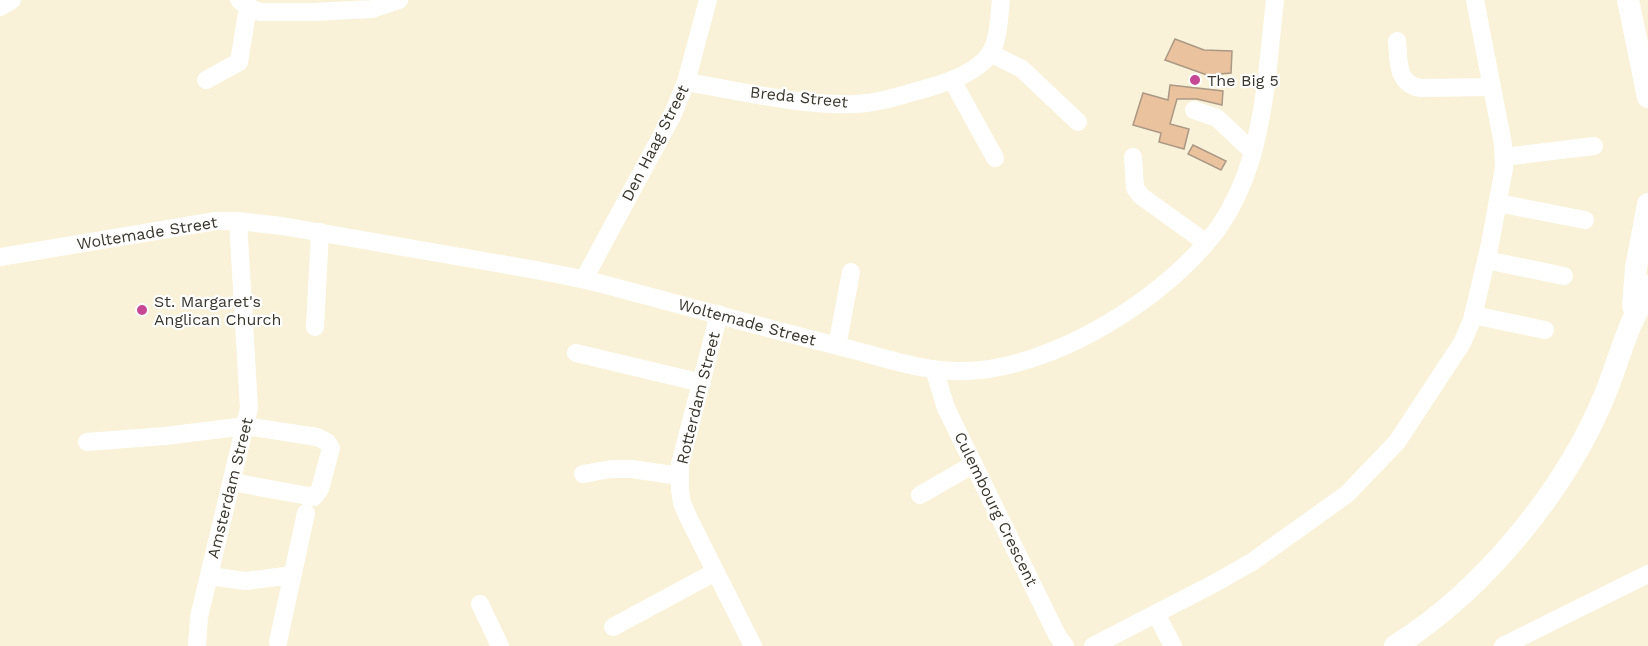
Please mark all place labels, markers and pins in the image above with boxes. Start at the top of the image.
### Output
place label: The Big 5 [1207,71,1279,90]
marker: The Big 5 [1188,73,1202,87]
place label: St. Margaret's Anglican Church [154,292,281,329]
marker: St. Margaret's Anglican Church [135,303,149,317]

